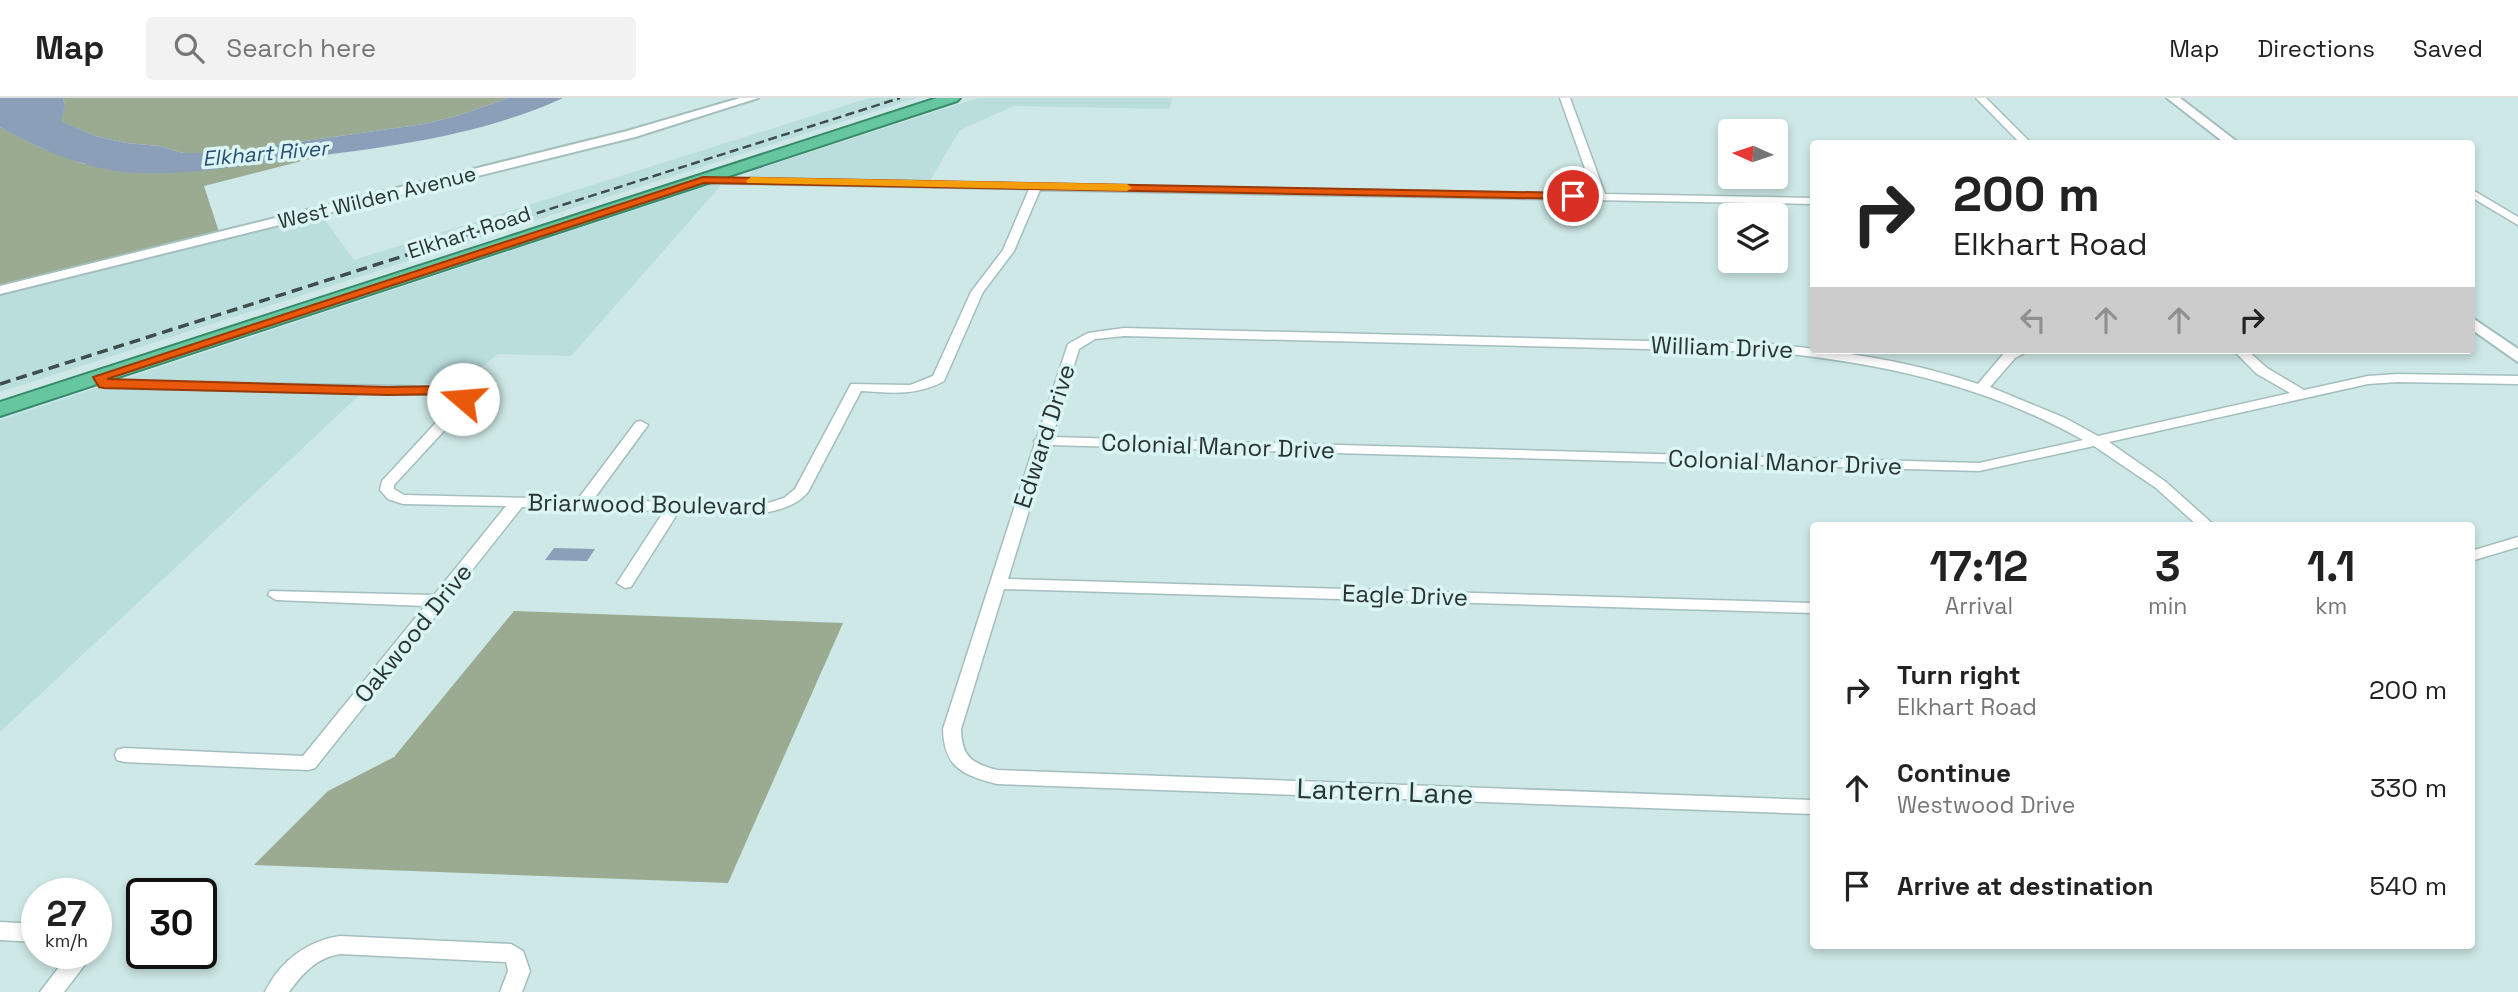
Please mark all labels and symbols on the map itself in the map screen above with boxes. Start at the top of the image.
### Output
north arrow [1718,119,1788,189]
water label: Elkhart River [201,134,331,172]
street label: West Wilden Avenue [275,159,479,235]
pin [1543,166,1603,226]
street label: Elkhart Road [404,199,534,265]
street label: William Drive [1650,329,1794,365]
street label: Edward Drive [1006,360,1082,512]
position arrow [426,362,500,436]
street label: Colonial Manor Drive [1100,426,1336,466]
street label: Colonial Manor Drive [1667,442,1903,482]
street label: Briarwood Boulevard [527,486,767,522]
street label: Oakwood Drive [347,557,479,709]
street label: Eagle Drive [1341,577,1469,613]
street label: Lantern Lane [1296,770,1474,812]
speed limit sign: 30 [126,878,217,969]

